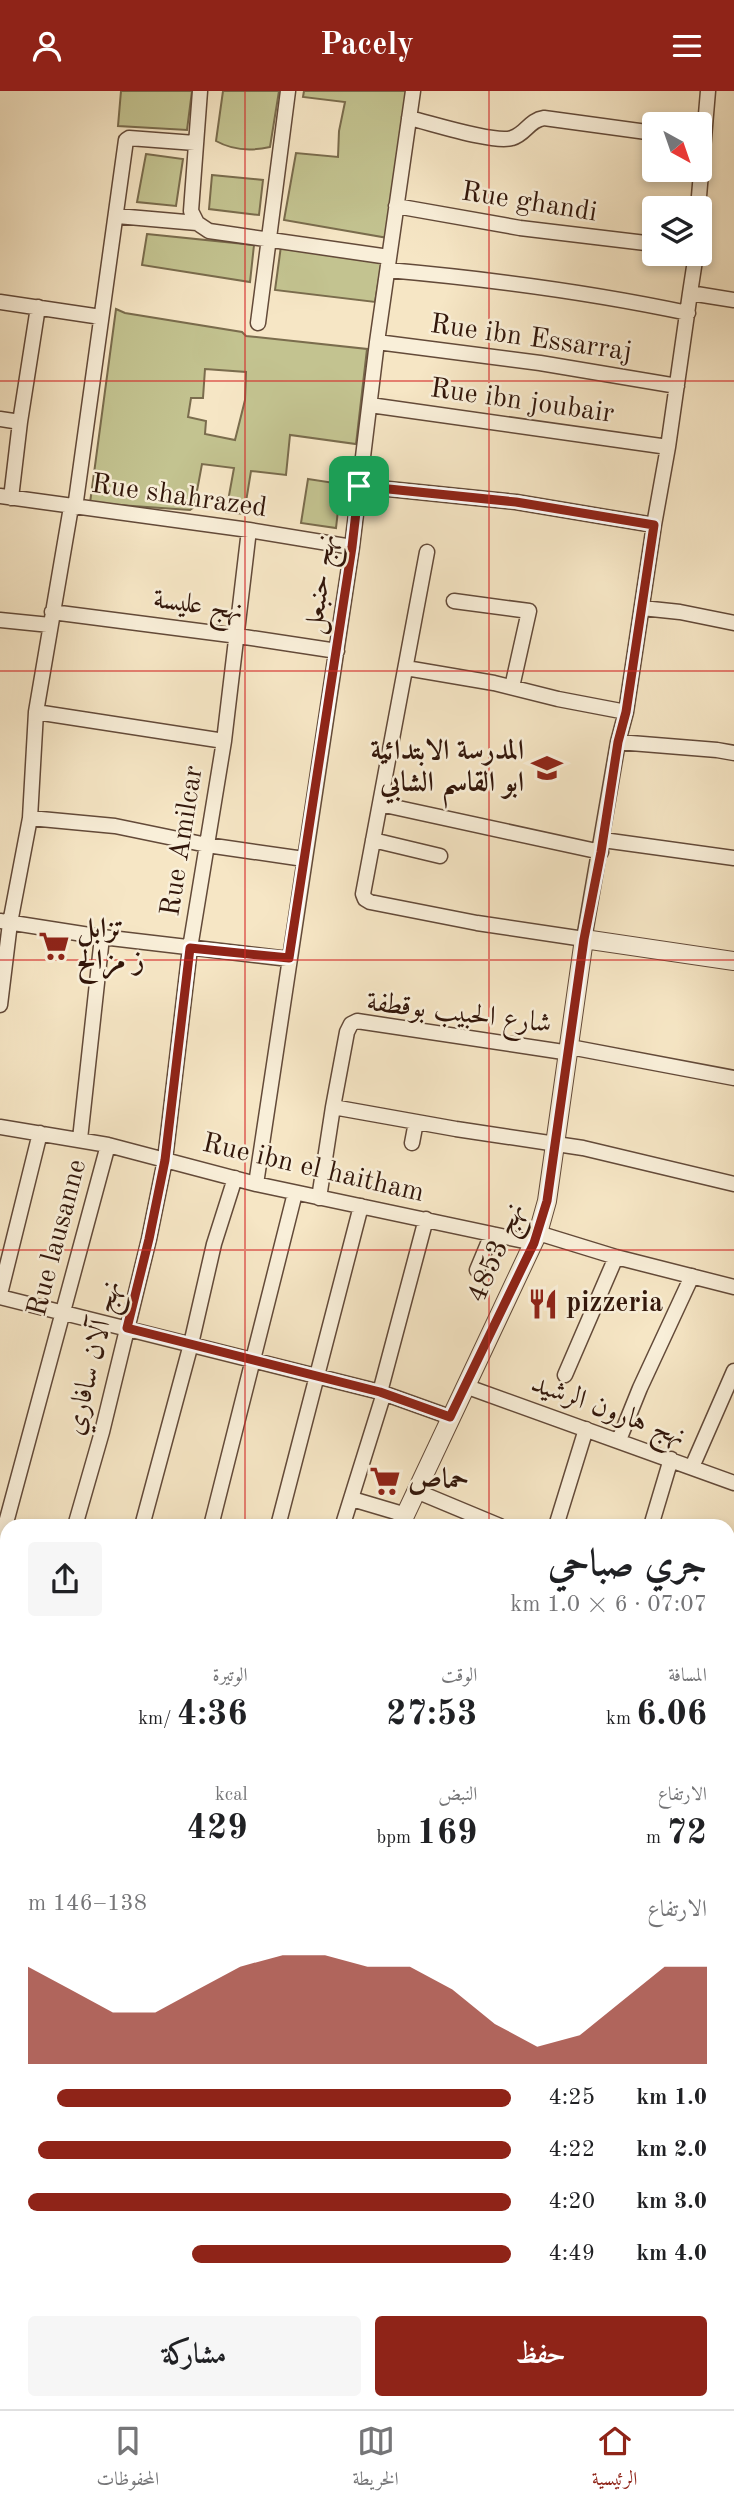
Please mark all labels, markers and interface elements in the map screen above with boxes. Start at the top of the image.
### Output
icon: person [28,27,66,65]
icon: menu [668,27,706,65]
text: Pacely [320,30,414,62]
north arrow [642,112,712,182]
map controls [642,112,712,266]
street label: Rue ghandi [459,178,599,228]
button: layers [642,196,712,266]
street label: Rue ibn Essarraj [428,311,634,367]
street label: Rue ibn joubair [428,375,616,429]
pin [329,456,389,516]
icon: arrive [340,467,378,505]
street label: Rue shahrazed [89,471,269,523]
street label: نهج حنبعل [300,532,350,637]
street label: نهج عليسة [150,586,245,634]
place label: المدرسة الابتدائية ابو القاسم الشابي [371,737,524,809]
school or university icon: المدرسة الابتدائية ابو القاسم الشابي [530,751,564,785]
street label: Rue Amilcar [157,764,209,918]
place label: تزابل ز مزالح [77,916,145,984]
supermarket icon: تزابل ز مزالح [37,929,71,963]
street label: شارع الحبيب بوقطفة [364,989,553,1046]
street label: Rue ibn el haitham [199,1130,427,1208]
street label: Rue lausanne [24,1157,92,1319]
street label: نهج 4853 [463,1199,538,1310]
street label: نهج آلان سافاري [56,1277,134,1440]
restaurant icon: pizzeria [526,1287,560,1321]
place label: pizzeria [566,1290,663,1318]
street label: نهج هارون الرشيد [524,1369,689,1459]
supermarket icon: حماص [368,1464,402,1498]
place label: حماص [408,1466,469,1496]
button: share [28,1542,102,1616]
text: جري صباحي [548,1546,707,1584]
text: 07:07 · 6 × 1.0 km [510,1593,707,1616]
text: الوتيرة [213,1667,248,1686]
text: الوقت [441,1667,477,1686]
text: المسافة [668,1667,707,1686]
text: 4:36 [177,1697,248,1732]
text: 27:53 [386,1697,477,1732]
text: 6.06 [636,1697,707,1732]
text: /km [138,1710,177,1729]
text: km [606,1710,636,1729]
text: kcal [215,1786,248,1805]
text: النبض [438,1786,477,1805]
text: الارتفاع [658,1786,707,1805]
text: 429 [187,1811,248,1846]
text: 169 [416,1816,477,1851]
text: 72 [666,1816,707,1851]
text: bpm [376,1829,416,1848]
text: m [646,1829,666,1848]
text: 138–146 m [28,1892,147,1915]
text: الارتفاع [647,1898,707,1921]
text: 4:25 [549,2086,595,2109]
text: 1.0 km [636,2086,707,2109]
text: 4:22 [549,2138,595,2161]
text: 2.0 km [636,2138,707,2161]
text: 4:20 [549,2190,595,2213]
text: 3.0 km [636,2190,707,2213]
text: 4:49 [549,2242,595,2265]
text: 4.0 km [636,2242,707,2265]
button: مشاركة [28,2316,361,2396]
button: حفظ [375,2316,707,2396]
tab: المحفوظات [97,2422,159,2497]
tab: الخريطة [352,2422,399,2497]
tab: الرئيسية [592,2422,637,2497]

